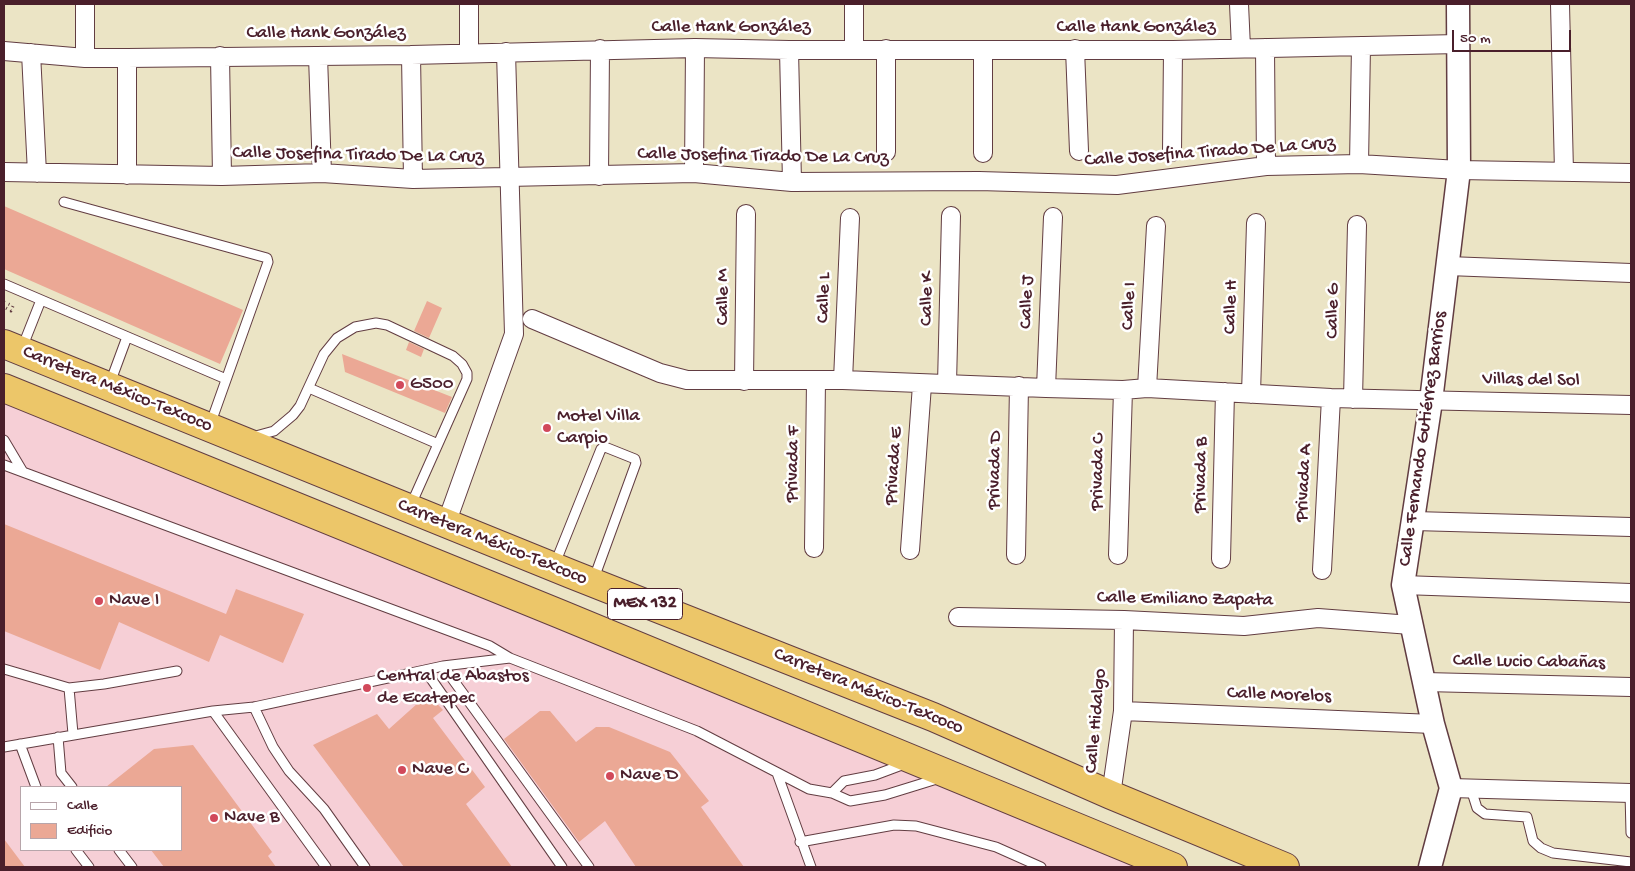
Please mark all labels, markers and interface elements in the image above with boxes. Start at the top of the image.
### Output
street label: Calle Hank González [651,17,811,39]
street label: Calle Hank González [1056,17,1216,39]
scale bar [1455,20,1574,52]
street label: Calle Hank González [246,23,406,45]
text: 50 m [1460,30,1491,48]
street label: Calle Josefina Tirado De La Cruz [1084,133,1336,173]
street label: Calle Josefina Tirado De La Cruz [232,142,484,170]
street label: Calle Josefina Tirado De La Cruz [637,143,889,171]
street label: Calle M [713,269,735,325]
street label: Calle L [813,272,837,324]
street label: Calle K [916,272,940,326]
street label: Calle J [1016,275,1040,329]
street label: Calle H [1220,279,1244,335]
street label: Calle I [1117,281,1143,331]
street label: Calle G [1322,283,1346,339]
street label: Calle Fernando Gutiérrez Barrios [1395,310,1453,568]
street label: Carretera México-Texcoco [19,341,215,439]
street label: Villas del Sol [1482,369,1580,393]
place label: G500 [410,374,454,396]
marker: G500 [394,379,406,391]
place label: Motel Villa Carpio [557,406,640,450]
marker: Motel Villa Carpio [541,422,553,434]
street label: Privada F [782,426,806,502]
street label: Privada E [881,426,909,506]
street label: Privada D [984,430,1008,510]
street label: Privada C [1087,433,1111,511]
street label: Privada B [1190,437,1214,513]
street label: Privada A [1292,444,1318,522]
street label: Carretera México-Texcoco [394,494,590,592]
street label: Calle Emiliano Zapata [1097,587,1273,613]
road number: MEX 132 [608,588,682,620]
place label: Nave I [109,590,159,612]
marker: Nave I [93,595,105,607]
street label: Carretera México-Texcoco [770,643,966,741]
street label: Calle Lucio Cabañas [1453,650,1605,676]
place label: Central de Abastos de Ecatepec [377,666,529,710]
street label: Calle Hidalgo [1081,668,1113,774]
marker: Central de Abastos de Ecatepec [361,682,373,694]
street label: Calle Morelos [1227,683,1331,709]
place label: Nave C [412,759,468,781]
marker: Nave C [396,764,408,776]
place label: Nave D [620,765,678,787]
marker: Nave D [604,770,616,782]
legend [20,786,182,851]
text: Calle [67,797,98,815]
place label: Nave B [224,807,279,829]
marker: Nave B [208,812,220,824]
text: Edificio [67,822,112,840]

